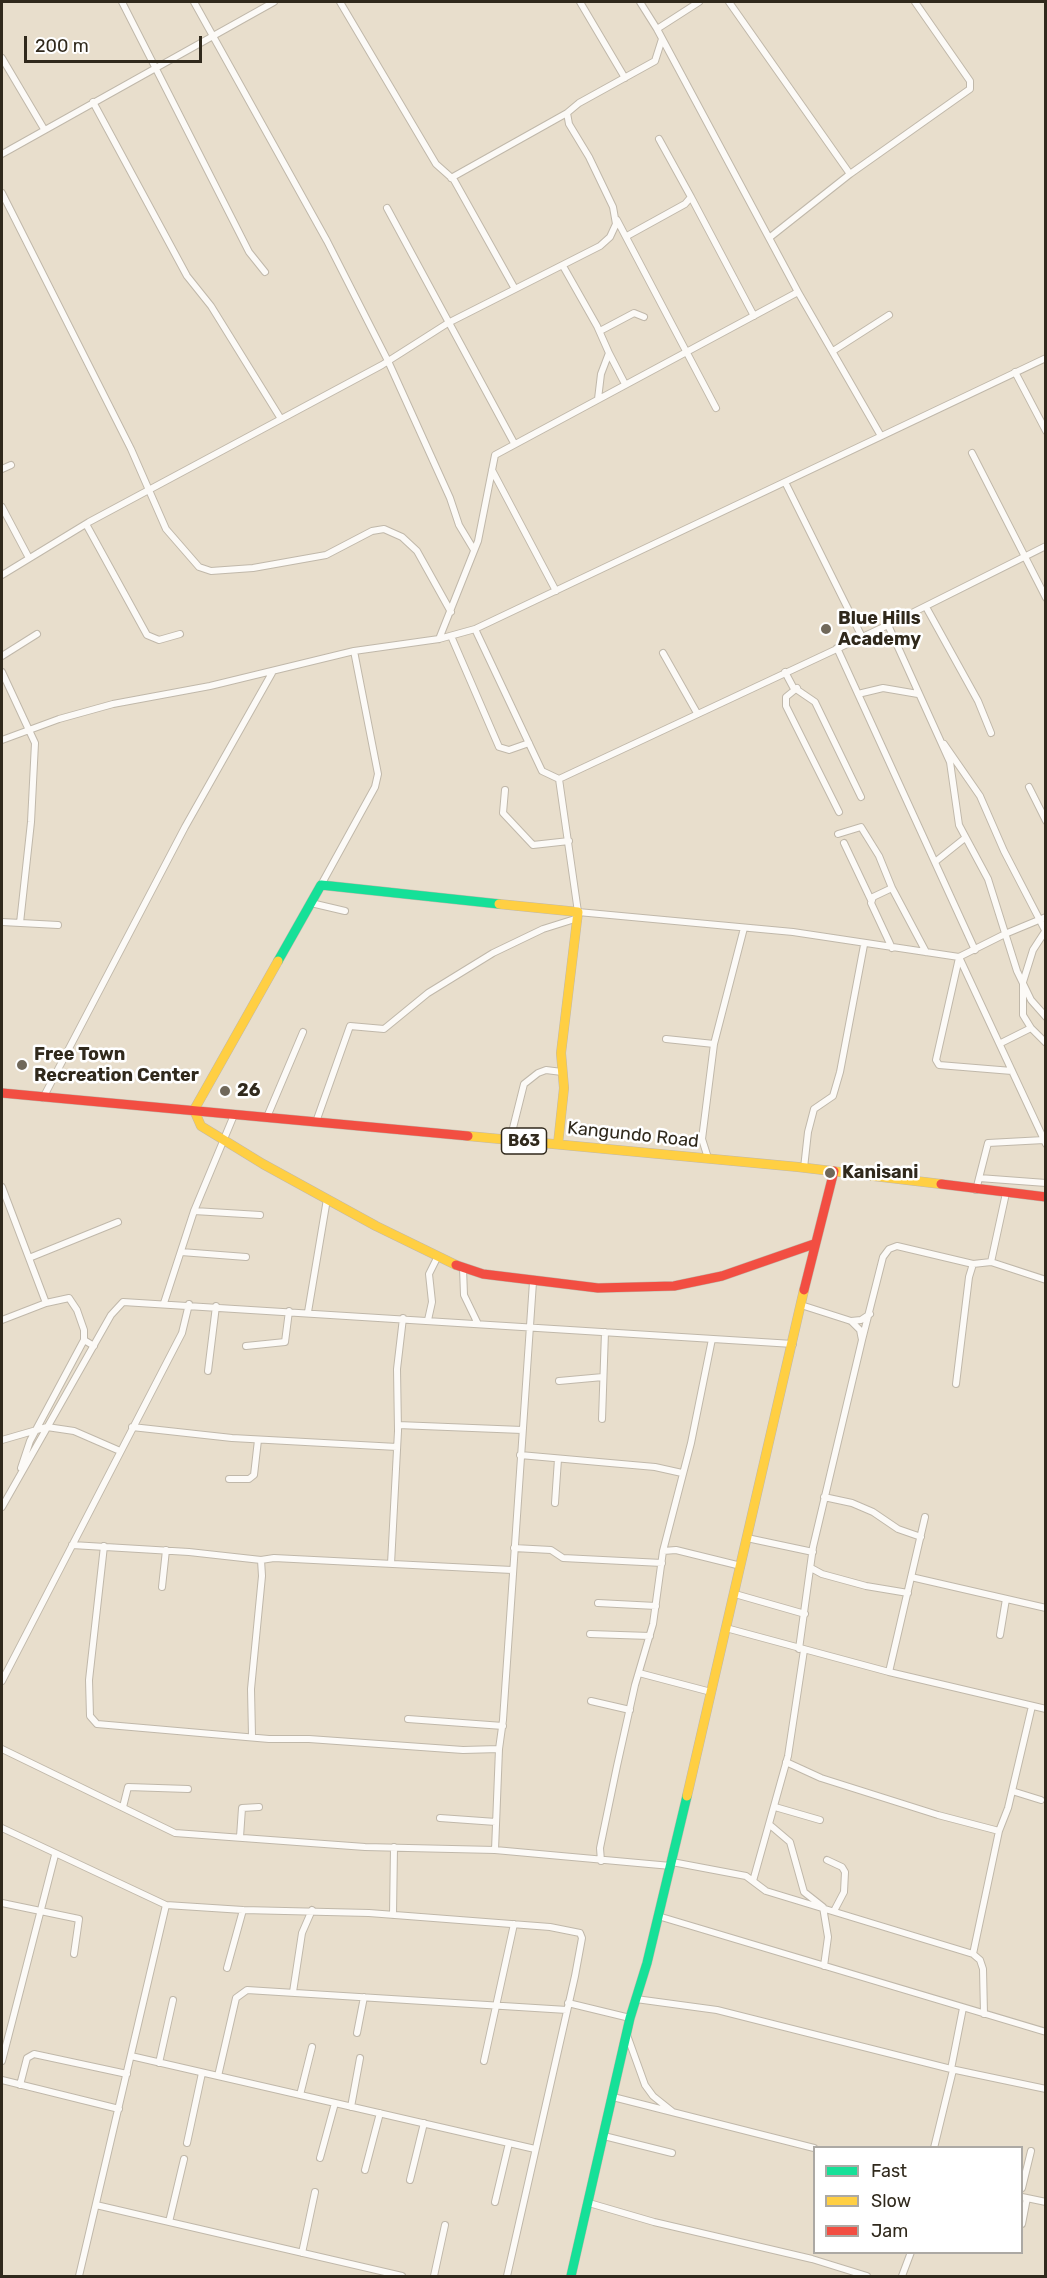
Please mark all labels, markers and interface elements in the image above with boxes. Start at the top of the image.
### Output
scale bar [27,24,206,62]
text: 200 m [35,35,89,57]
place label: Blue Hills Academy [838,608,921,650]
marker: Blue Hills Academy [819,622,833,636]
place label: Free Town Recreation Center [34,1044,199,1086]
marker: Free Town Recreation Center [15,1058,29,1072]
place label: 26 [237,1080,260,1102]
marker: 26 [218,1084,232,1098]
street label: Kangundo Road [566,1117,700,1153]
road number: B63 [502,1128,546,1154]
place label: Kanisani [842,1162,918,1184]
marker: Kanisani [823,1166,837,1180]
legend [813,2146,1023,2254]
text: Fast [871,2160,907,2182]
text: Slow [871,2190,911,2212]
text: Jam [871,2220,908,2242]

